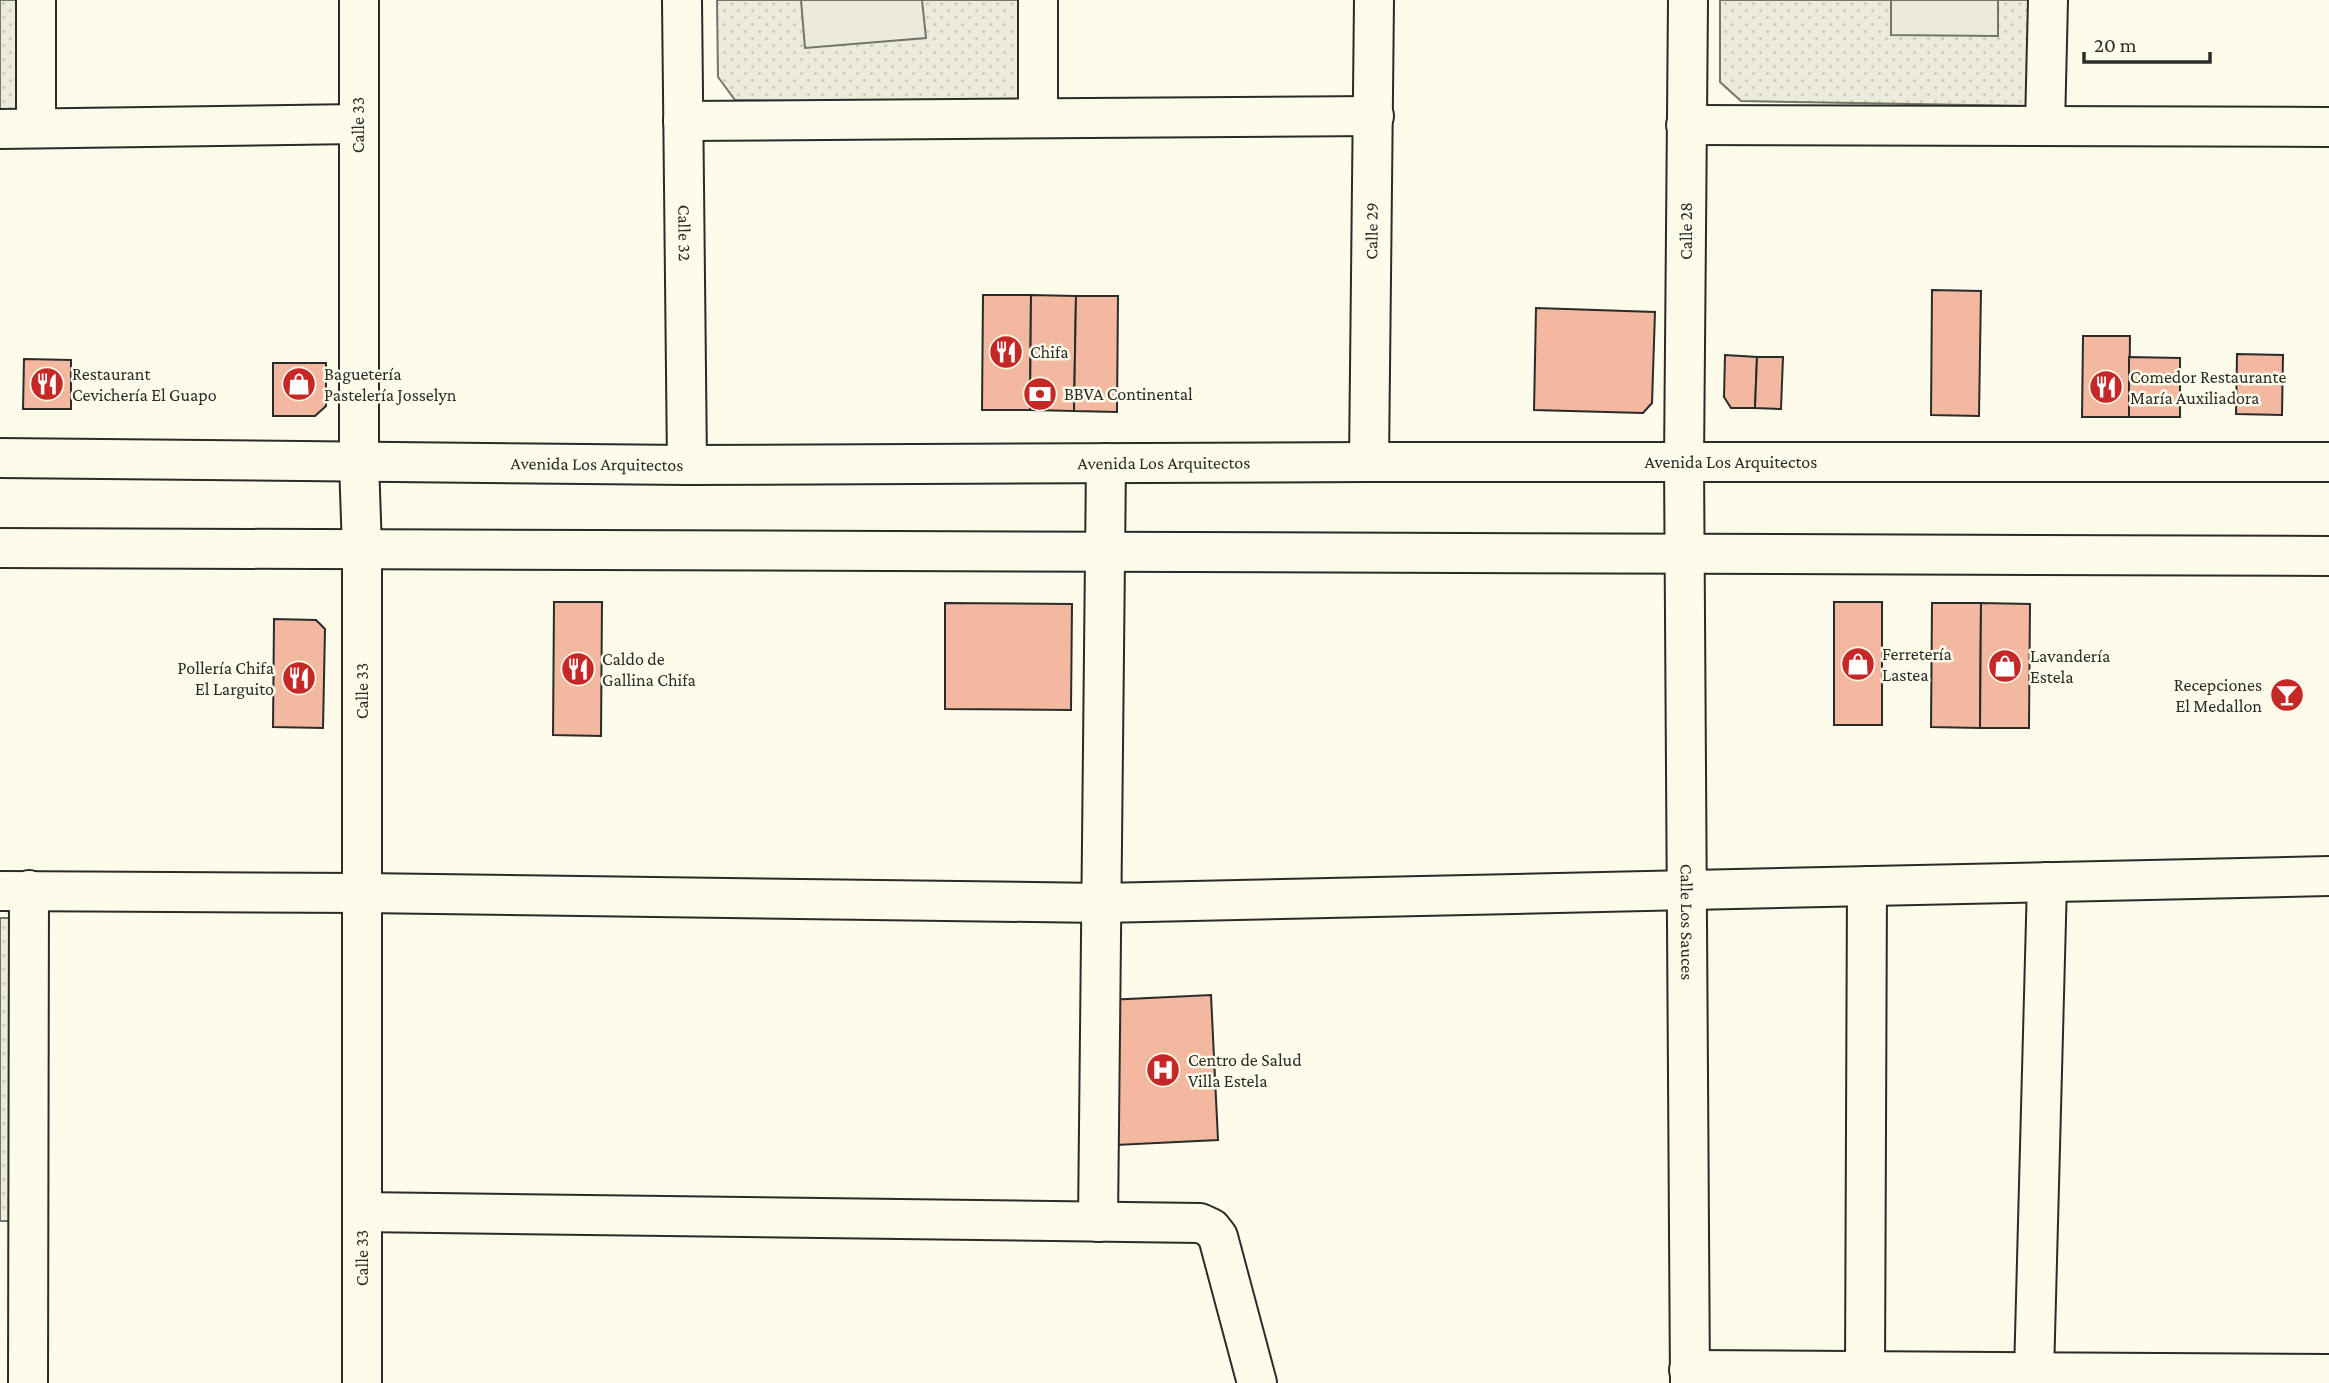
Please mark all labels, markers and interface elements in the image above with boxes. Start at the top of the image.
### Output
scale bar [2084,21,2210,65]
text: 20 m [2094,33,2137,57]
street label: Calle 33 [348,97,368,153]
street label: Calle 29 [1361,202,1382,260]
street label: Calle 28 [1676,202,1696,260]
street label: Calle 32 [674,205,695,261]
restaurant icon: Chifa [987,333,1025,371]
place label: Chifa [1030,342,1069,362]
place label: Restaurant Cevichería El Guapo [72,364,217,405]
place label: Baguetería Pastelería Josselyn [324,364,457,405]
restaurant icon: Restaurant Cevichería El Guapo [28,365,66,403]
shop icon: Baguetería Pastelería Josselyn [280,365,318,403]
place label: Comedor Restaurante María Auxiliadora [2130,367,2286,408]
restaurant icon: Comedor Restaurante María Auxiliadora [2087,368,2125,406]
bank icon: BBVA Continental [1021,375,1059,413]
place label: BBVA Continental [1064,384,1193,404]
street label: Avenida Los Arquitectos [1645,452,1817,472]
street label: Avenida Los Arquitectos [511,453,683,475]
street label: Avenida Los Arquitectos [1078,453,1250,473]
place label: Ferretería Lastea [1882,644,1952,685]
shop icon: Ferretería Lastea [1839,645,1877,683]
place label: Lavandería Estela [2030,646,2110,687]
shop icon: Lavandería Estela [1986,647,2024,685]
place label: Caldo de Gallina Chifa [602,649,696,690]
restaurant icon: Caldo de Gallina Chifa [559,650,597,688]
place label: Pollería Chifa El Larguito [178,658,274,699]
restaurant icon: Pollería Chifa El Larguito [280,659,318,697]
street label: Calle 33 [352,663,372,719]
place label: Recepciones El Medallon [2174,675,2262,716]
bar icon: Recepciones El Medallon [2268,676,2306,714]
street label: Calle Los Sauces [1677,864,1697,980]
place label: Centro de Salud Villa Estela [1188,1050,1302,1091]
hospital icon: Centro de Salud Villa Estela [1144,1051,1182,1089]
street label: Calle 33 [352,1230,372,1286]

